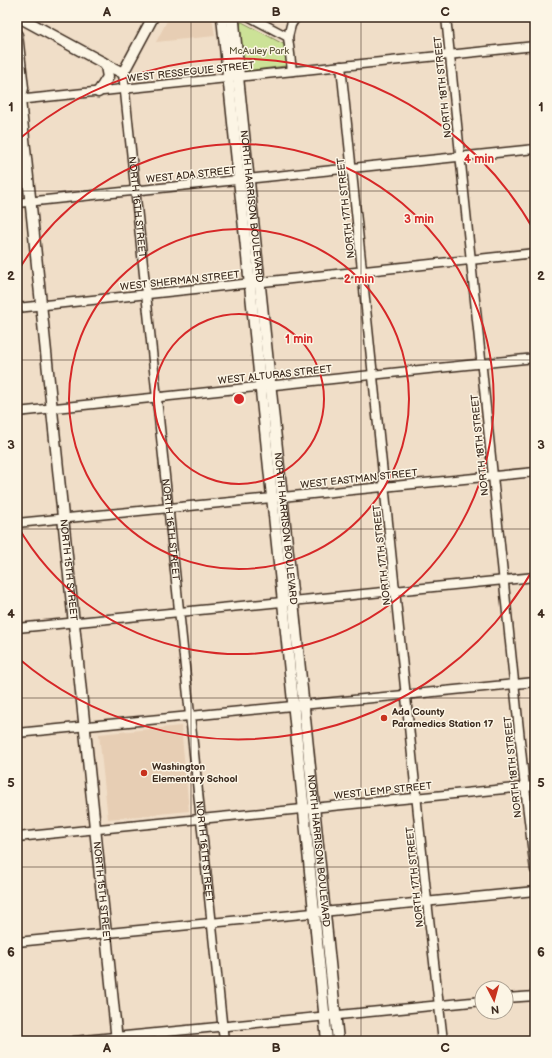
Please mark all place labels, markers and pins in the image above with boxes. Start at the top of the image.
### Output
centre of rings [232,392,246,406]
place label: Ada County Paramedics Station 17 [391,706,494,730]
marker: Ada County Paramedics Station 17 [379,713,389,723]
place label: Washington Elementary School [152,761,238,785]
marker: Washington Elementary School [139,768,149,778]

